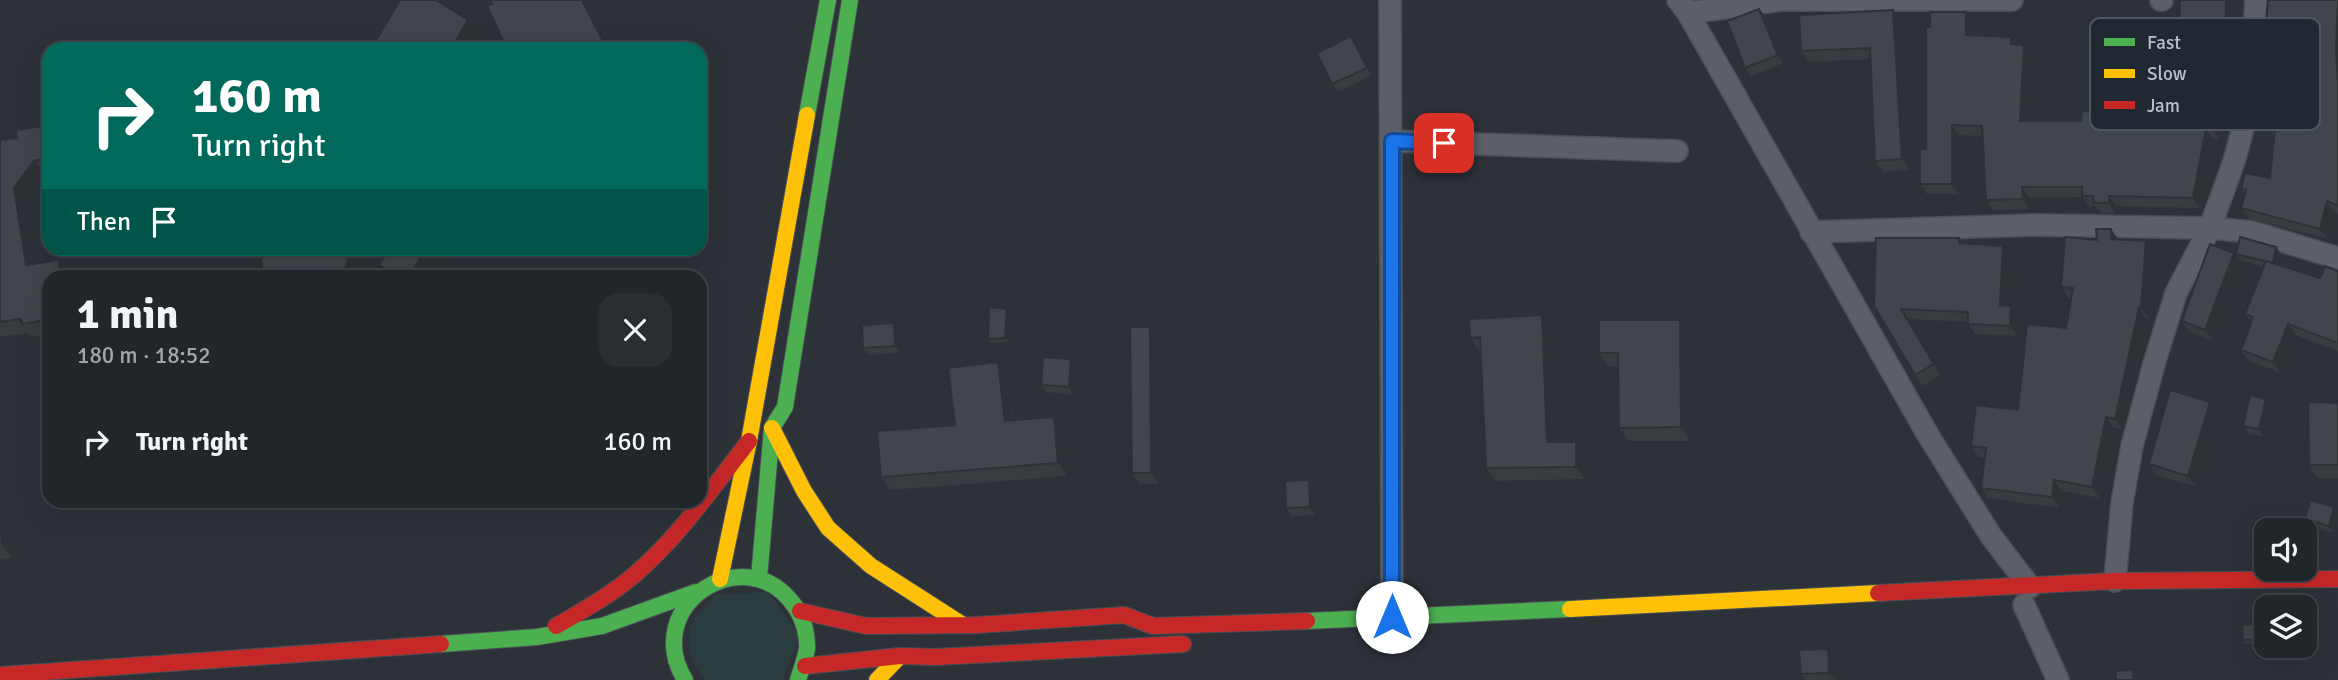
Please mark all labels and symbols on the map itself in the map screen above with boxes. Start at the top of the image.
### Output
legend [2090,18,2320,130]
text: Fast [2147,31,2181,55]
text: Slow [2147,62,2187,86]
text: Jam [2147,94,2180,118]
pin [1414,113,1474,173]
position arrow [1355,580,1429,654]

